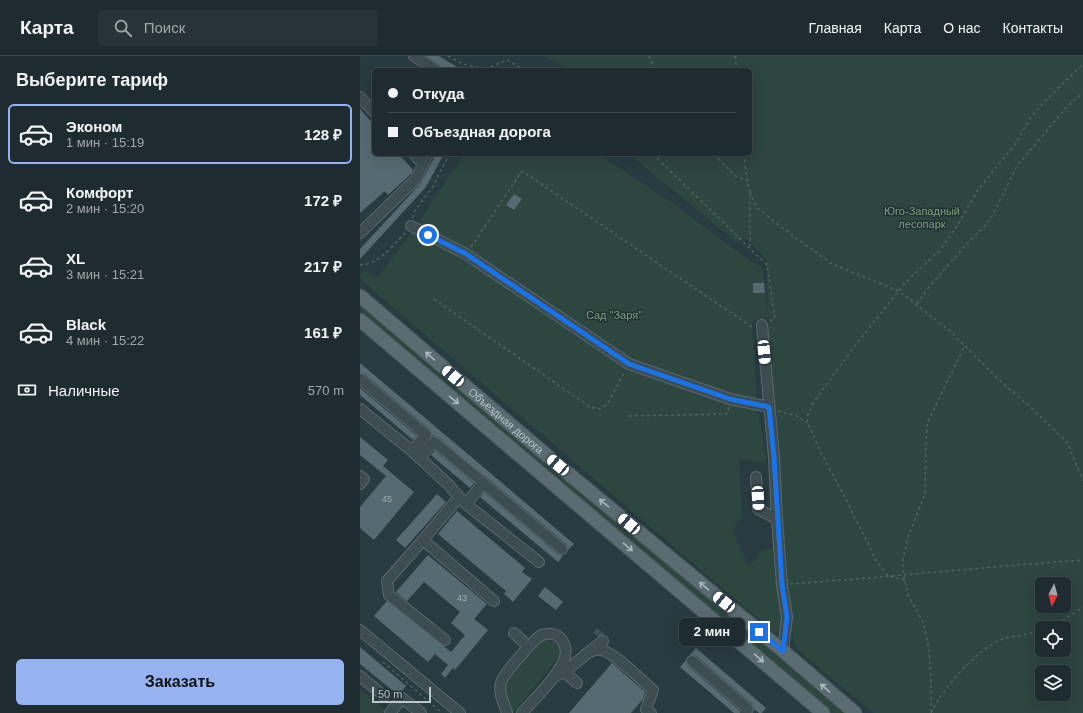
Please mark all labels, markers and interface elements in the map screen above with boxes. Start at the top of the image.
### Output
search box [98,10,378,46]
text: Карта [20,17,74,38]
icon: search [112,17,134,39]
text: Поиск [144,19,185,36]
text: Главная [808,20,862,36]
text: Карта [884,20,921,36]
text: О нас [943,20,981,36]
text: Контакты [1003,20,1063,36]
text: Выберите тариф [16,70,168,90]
text: Откуда [412,85,464,102]
icon: car [18,116,54,152]
text: Эконом [66,118,122,135]
text: Объездная дорога [412,123,551,140]
text: 128 ₽ [304,126,342,143]
text: 1 мин · 15:19 [66,135,144,150]
icon: car [18,182,54,218]
text: Комфорт [66,184,133,201]
text: 172 ₽ [304,192,342,209]
text: 2 мин · 15:20 [66,201,144,216]
park label: Юго-Западный лесопарк [884,205,960,230]
route start [419,226,437,244]
icon: car [18,248,54,284]
text: XL [66,250,85,267]
text: 217 ₽ [304,258,342,275]
text: 3 мин · 15:21 [66,267,144,282]
park label: Сад "Заря" [586,309,642,321]
icon: car [18,314,54,350]
text: Black [66,316,106,333]
text: 161 ₽ [304,324,342,341]
text: 4 мин · 15:22 [66,333,144,348]
car [757,340,771,364]
one-way arrow [425,351,436,360]
car [440,364,466,388]
icon: cash [16,379,38,401]
text: Наличные [48,382,120,399]
text: 570 m [308,383,344,398]
street label: Объездная дорога [466,385,547,456]
one-way arrow [448,395,459,404]
car [545,453,571,477]
car [751,486,765,510]
house number: 45 [382,494,392,504]
one-way arrow [599,499,609,508]
car [616,512,642,536]
one-way arrow [623,543,633,552]
north arrow [1035,577,1071,613]
map controls [1035,577,1071,701]
one-way arrow [699,582,710,591]
car [711,590,737,614]
house number: 43 [457,593,467,603]
callout: 2 мин [679,618,745,646]
button: locate [1035,621,1071,657]
route end [750,623,768,641]
text: 2 мин [694,624,730,639]
one-way arrow [754,653,764,662]
button: Заказать [16,659,344,705]
button: layers [1035,665,1071,701]
one-way arrow [820,683,831,692]
scale bar [372,685,431,704]
text: 50 m [378,688,402,700]

